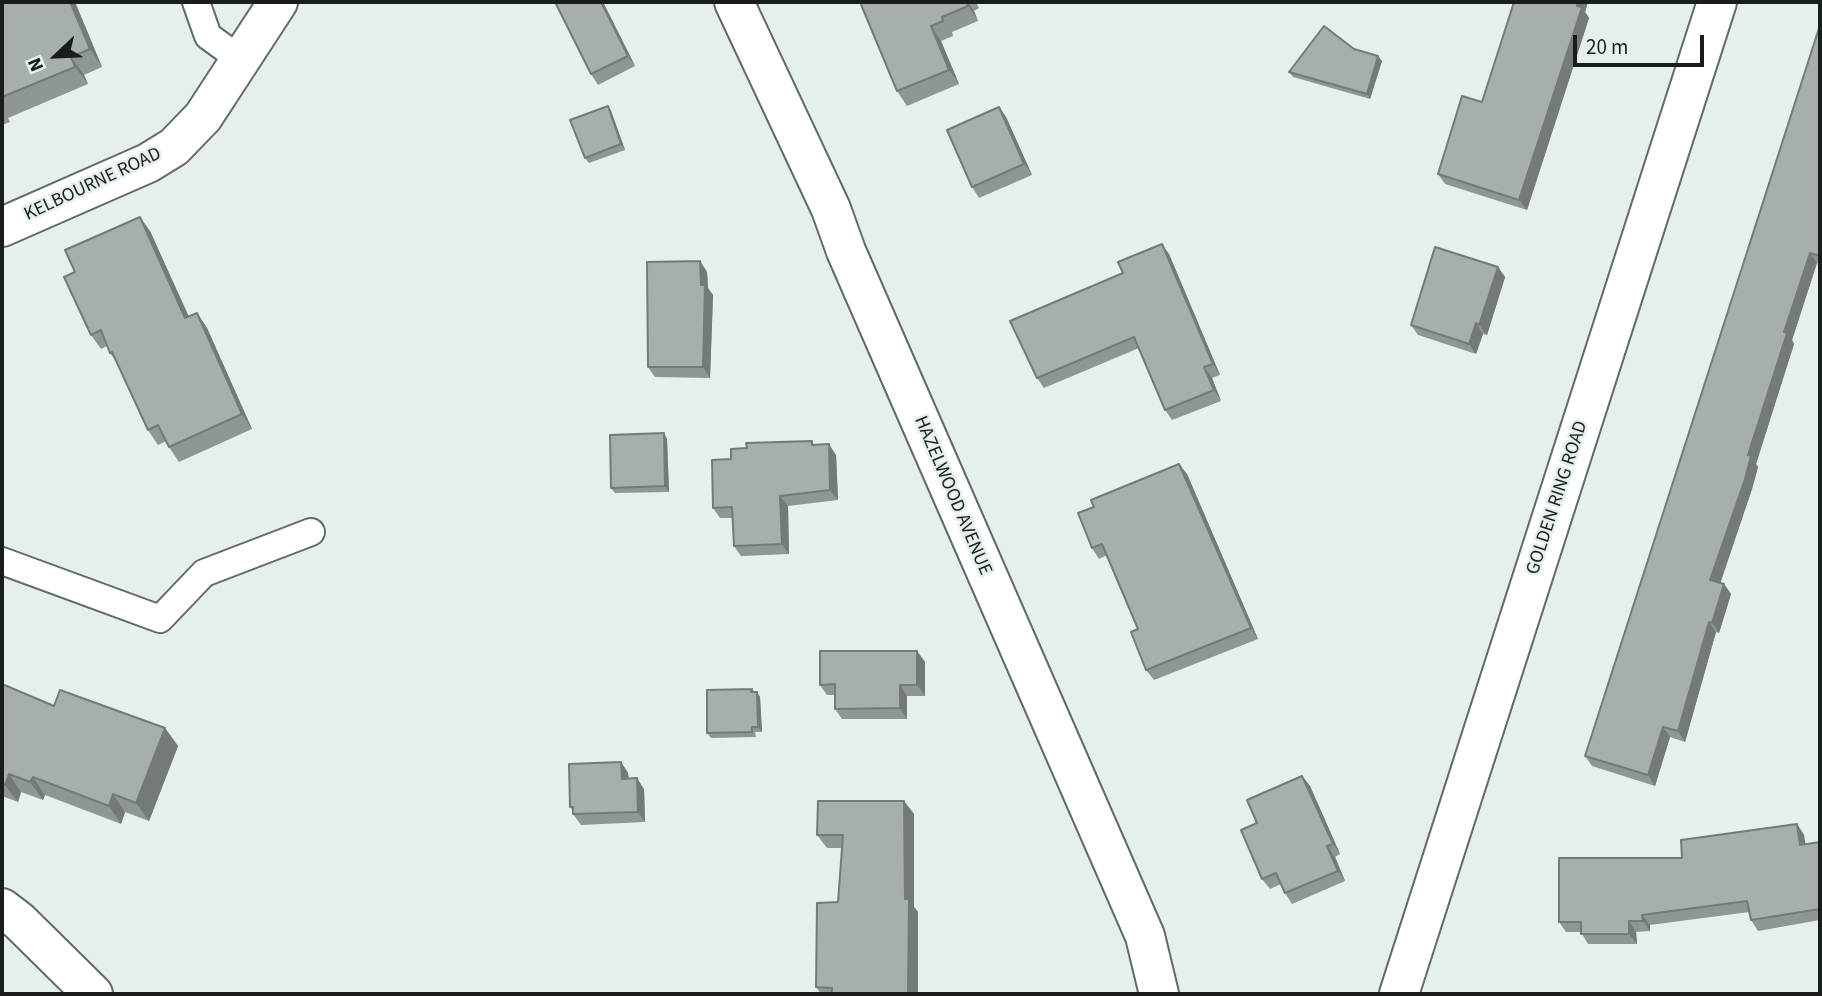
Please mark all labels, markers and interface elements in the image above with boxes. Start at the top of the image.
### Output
north arrow [21,21,91,91]
scale bar [1577,21,1708,65]
text: 20 m [1586,32,1628,62]
text: N [21,53,51,76]
street label: KELBOURNE ROAD [21,143,165,227]
street label: HAZELWOOD AVENUE [908,413,996,579]
street label: GOLDEN RING ROAD [1522,418,1594,578]

